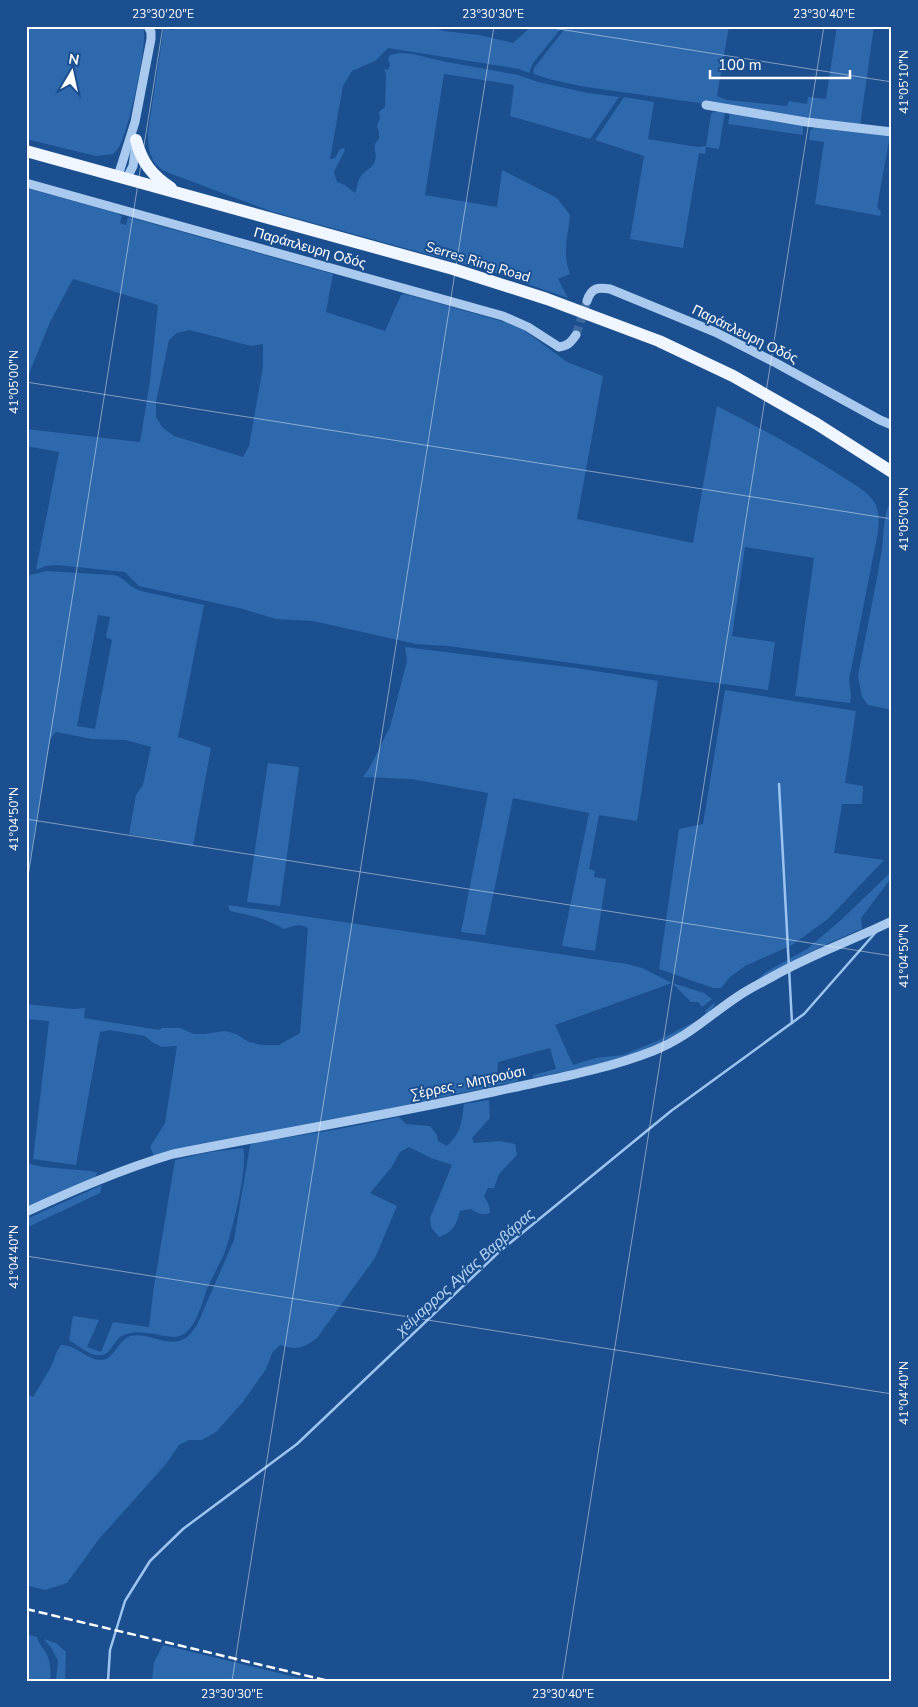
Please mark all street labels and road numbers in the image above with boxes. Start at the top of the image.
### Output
street label: Παράπλευρη Οδός [252,223,369,273]
street label: Serres Ring Road [423,237,533,287]
street label: Παράπλευρη Οδός [689,300,801,368]
street label: Σέρρες - Μητρούσι [409,1062,527,1104]

